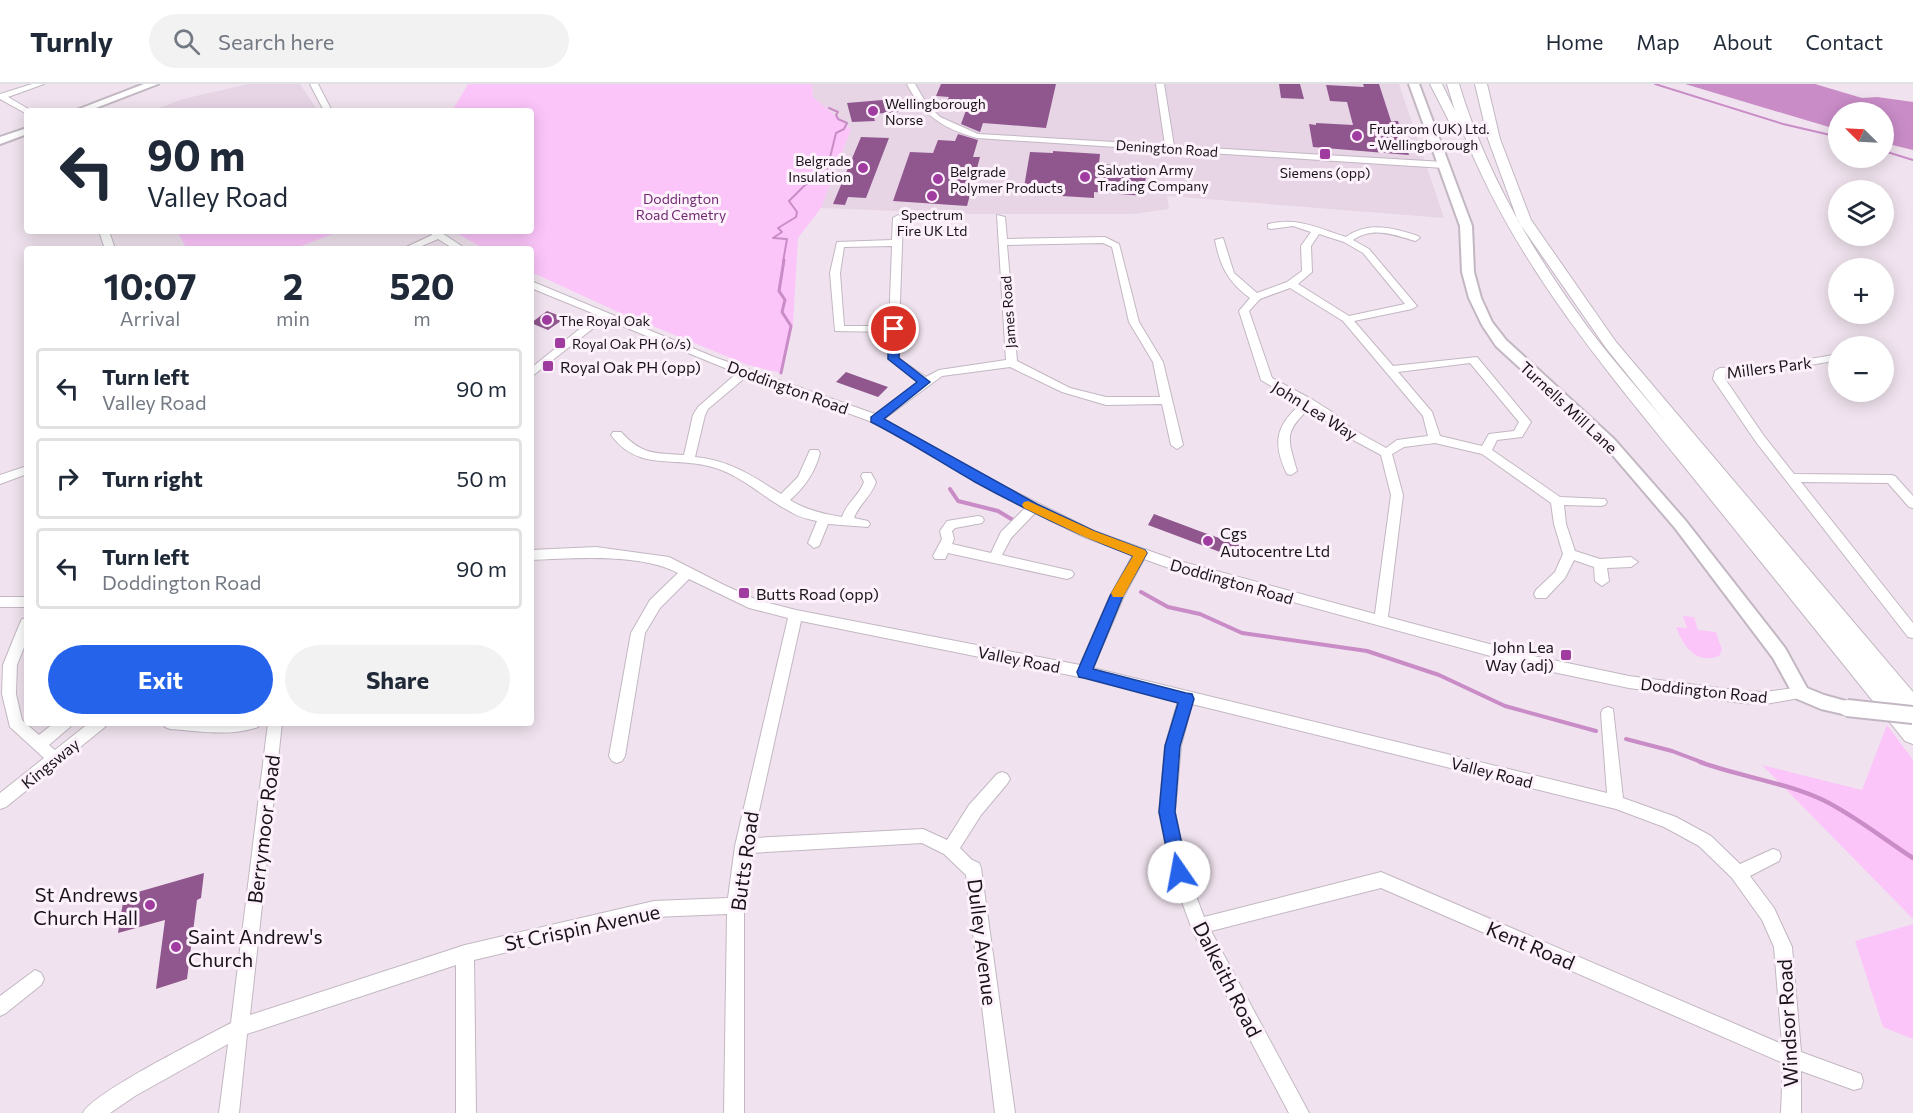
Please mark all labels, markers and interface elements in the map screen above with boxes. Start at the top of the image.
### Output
search box [149,14,569,68]
text: Turnly [30,24,113,58]
icon: search [170,25,203,58]
text: Search here [218,28,334,55]
text: Home [1546,29,1603,54]
text: Map [1636,29,1680,54]
text: About [1713,29,1772,54]
text: Contact [1805,29,1883,54]
place label: Wellingborough Norse [885,95,986,128]
north arrow [1828,102,1894,168]
map controls [1828,102,1894,402]
marker: Wellingborough Norse [866,104,880,118]
place label: Frutarom (UK) Ltd. - Wellingborough [1369,120,1490,153]
text: 90 m [147,128,246,180]
marker: Frutarom (UK) Ltd. - Wellingborough [1350,129,1364,143]
icon: left [48,132,126,210]
street label: Denington Road [1115,136,1219,160]
marker: Siemens (opp) [1318,147,1332,161]
place label: Belgrade Insulation [788,152,851,185]
marker: Belgrade Insulation [856,161,870,175]
place label: Salvation Army Trading Company [1097,161,1208,194]
place label: Belgrade Polymer Products [950,163,1063,196]
place label: Siemens (opp) [1280,164,1370,181]
marker: Salvation Army Trading Company [1078,170,1092,184]
marker: Belgrade Polymer Products [931,172,945,186]
text: Valley Road [147,180,288,213]
button: layers [1828,180,1894,246]
marker: Spectrum Fire UK Ltd [925,189,939,203]
park label: Doddington Road Cemetry [636,190,726,223]
place label: Spectrum Fire UK Ltd [897,206,967,239]
button: + [1828,258,1894,324]
text: 10:07 [103,263,197,307]
text: 2 [283,263,303,307]
text: 520 [389,263,455,307]
street label: James Road [997,275,1019,349]
pin [868,303,919,354]
text: Arrival [120,306,180,330]
text: min [276,306,310,330]
text: m [413,306,431,330]
place label: The Royal Oak [559,312,651,329]
icon: arrive [877,312,910,345]
marker: The Royal Oak [540,313,554,327]
place label: Royal Oak PH (o/s) [572,335,691,352]
marker: Royal Oak PH (o/s) [553,336,567,350]
button: − [1828,336,1894,402]
street label: Millers Park [1725,352,1813,382]
street label: Doddington Road [725,356,851,418]
place label: Royal Oak PH (opp) [560,357,701,376]
street label: Turnells Mill Lane [1516,357,1622,457]
marker: Royal Oak PH (opp) [541,359,555,373]
text: Turn left [102,363,189,390]
icon: left [51,372,84,405]
text: 90 m [456,375,507,402]
street label: John Lea Way [1269,376,1361,444]
text: Valley Road [102,390,206,414]
icon: right [51,462,84,495]
text: Turn right [102,465,203,492]
text: 50 m [457,465,507,492]
place label: Cgs Autocentre Ltd [1220,523,1330,560]
marker: Cgs Autocentre Ltd [1201,534,1215,548]
text: Turn left [102,543,189,570]
icon: left [51,552,84,585]
street label: Doddington Road [1168,554,1296,608]
text: 90 m [456,555,507,582]
text: Doddington Road [102,570,261,594]
place label: Butts Road (opp) [756,584,879,603]
marker: Butts Road (opp) [737,586,751,600]
place label: John Lea Way (adj) [1485,637,1554,674]
street label: Valley Road [976,642,1062,676]
button: Exit [48,645,273,714]
button: Share [285,645,510,714]
marker: John Lea Way (adj) [1559,648,1573,662]
street label: Doddington Road [1640,674,1768,706]
street label: Kingsway [17,734,83,792]
street label: Berrymoor Road [242,753,284,905]
street label: Valley Road [1449,753,1535,791]
street label: Butts Road [725,810,763,912]
position arrow [1147,840,1211,904]
street label: Dulley Avenue [963,877,1003,1007]
place label: St Andrews Church Hall [33,882,138,929]
marker: St Andrews Church Hall [143,898,157,912]
street label: St Crispin Avenue [502,899,662,955]
street label: Kent Road [1483,916,1579,974]
street label: Dalkeith Road [1189,917,1267,1041]
place label: Saint Andrew's Church [188,924,323,971]
marker: Saint Andrew's Church [169,940,183,954]
street label: Windsor Road [1772,958,1802,1088]

